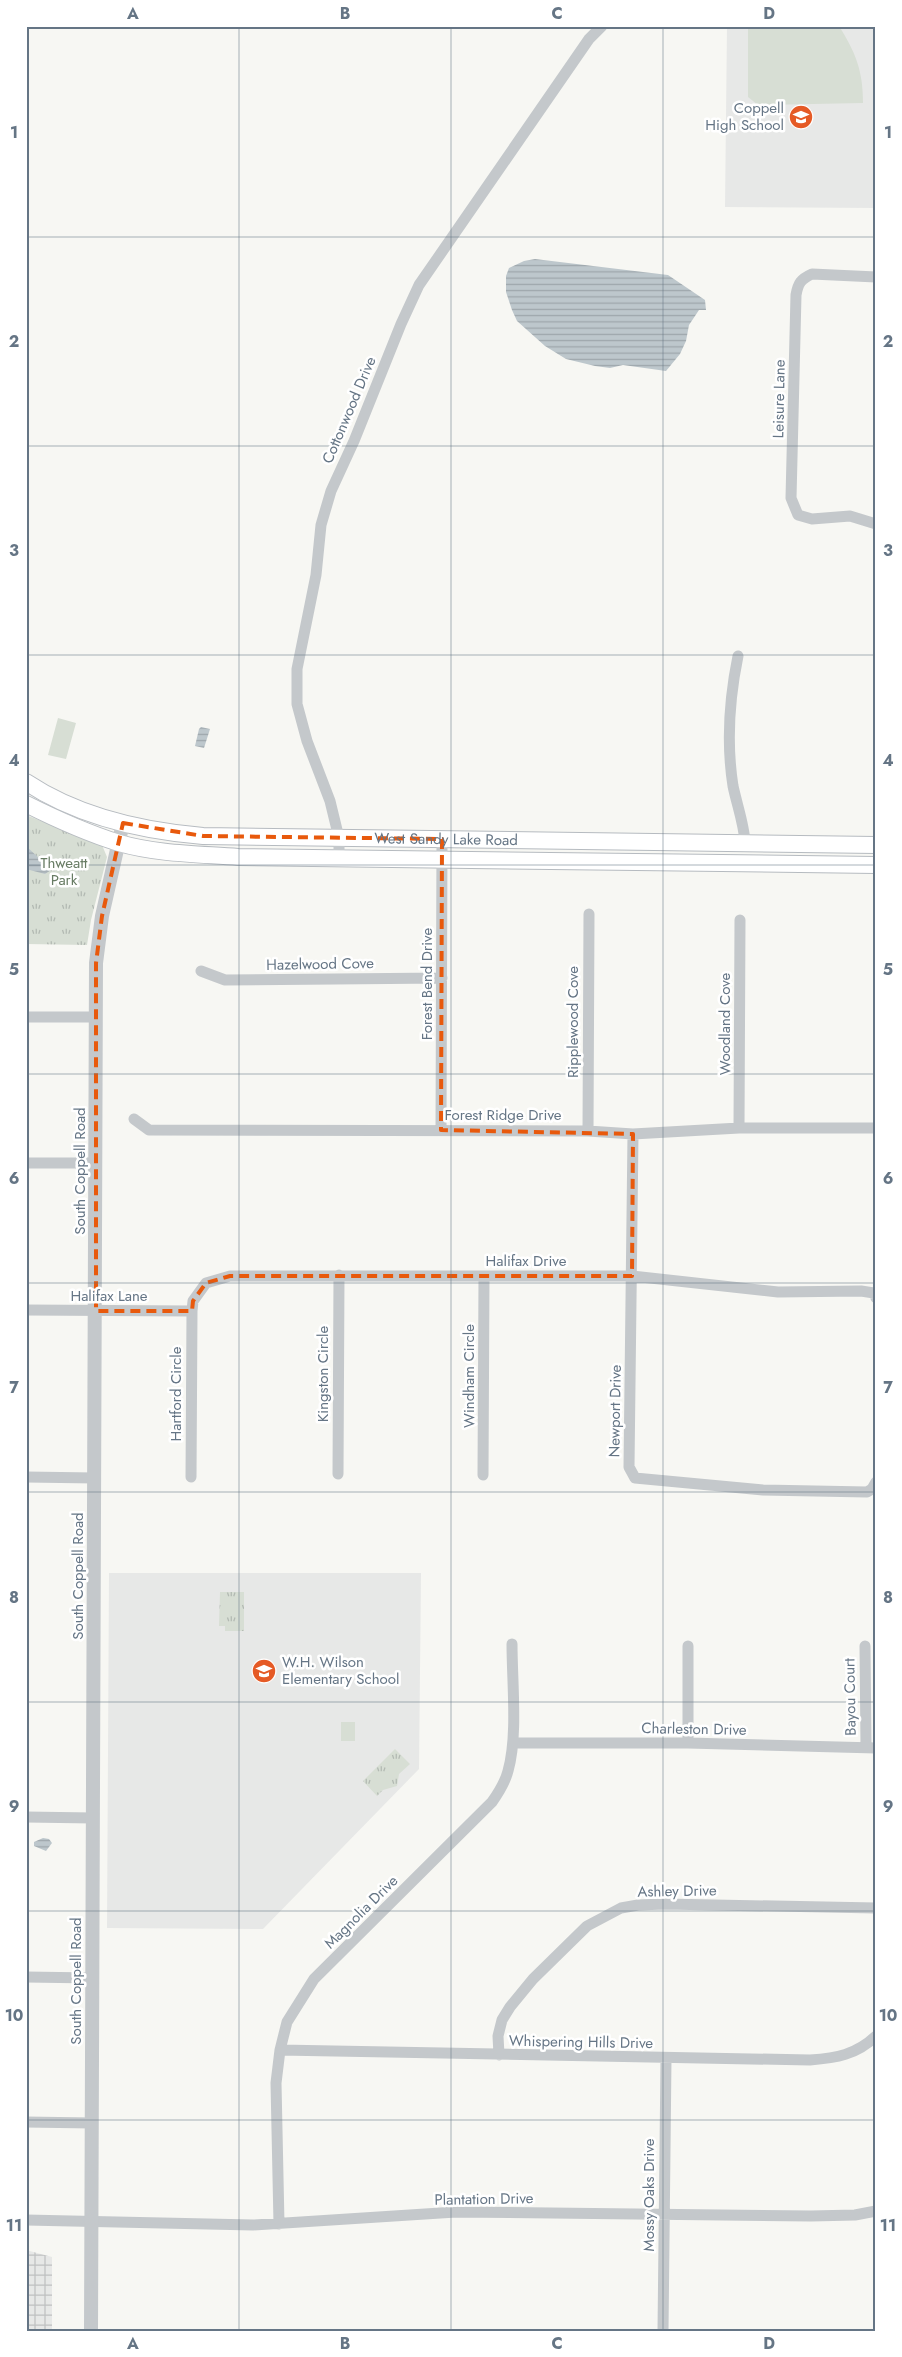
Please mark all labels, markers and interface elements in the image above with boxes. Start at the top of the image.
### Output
text: A [126,2,139,25]
text: B [340,2,350,25]
text: C [551,2,563,25]
text: D [763,2,775,25]
place label: Coppell High School [705,97,784,136]
school or university icon: Coppell High School [788,104,814,130]
text: 1 [10,121,18,144]
text: 1 [884,121,892,144]
text: 2 [9,330,19,353]
text: 2 [883,330,893,353]
street label: Cottonwood Drive [317,353,382,467]
street label: Leisure Lane [767,359,791,439]
text: 3 [9,539,19,562]
text: 3 [883,539,893,562]
text: 4 [8,749,20,772]
text: 4 [882,749,894,772]
street label: West Sandy Lake Road [374,827,518,851]
park label: Thweatt Park [41,852,88,891]
street label: Forest Bend Drive [416,928,438,1040]
street label: Hazelwood Cove [266,952,374,976]
text: 5 [9,958,19,981]
text: 5 [883,958,893,981]
street label: Ripplewood Cove [562,966,584,1078]
street label: Woodland Cove [714,972,736,1075]
street label: Forest Ridge Drive [444,1104,562,1126]
street label: South Coppell Road [69,1107,91,1235]
text: 6 [9,1167,19,1190]
text: 6 [883,1167,893,1190]
street label: Halifax Drive [486,1250,567,1272]
street label: Halifax Lane [70,1285,148,1307]
street label: Windham Circle [458,1324,480,1428]
street label: Kingston Circle [312,1326,334,1422]
street label: Hartford Circle [165,1346,187,1441]
street label: Newport Drive [603,1364,627,1458]
text: 7 [9,1376,19,1399]
text: 7 [883,1376,893,1399]
street label: South Coppell Road [67,1512,89,1640]
text: 8 [9,1586,19,1609]
text: 8 [883,1586,893,1609]
place label: W.H. Wilson Elementary School [282,1651,399,1690]
school or university icon: W.H. Wilson Elementary School [251,1658,277,1684]
street label: Bayou Court [838,1658,862,1736]
street label: Charleston Drive [641,1717,747,1741]
text: 9 [9,1795,19,1818]
text: 9 [883,1795,893,1818]
street label: Magnolia Drive [319,1870,403,1954]
street label: Ashley Drive [637,1879,717,1903]
street label: South Coppell Road [65,1917,87,2045]
text: 10 [5,2004,23,2027]
text: 10 [879,2004,897,2027]
street label: Whispering Hills Drive [509,2030,654,2054]
street label: Mossy Oaks Drive [638,2138,660,2252]
street label: Plantation Drive [434,2187,534,2211]
text: 11 [6,2214,22,2237]
text: 11 [880,2214,896,2237]
text: A [126,2332,139,2355]
text: B [340,2332,350,2355]
text: C [551,2332,563,2355]
text: D [763,2332,775,2355]

